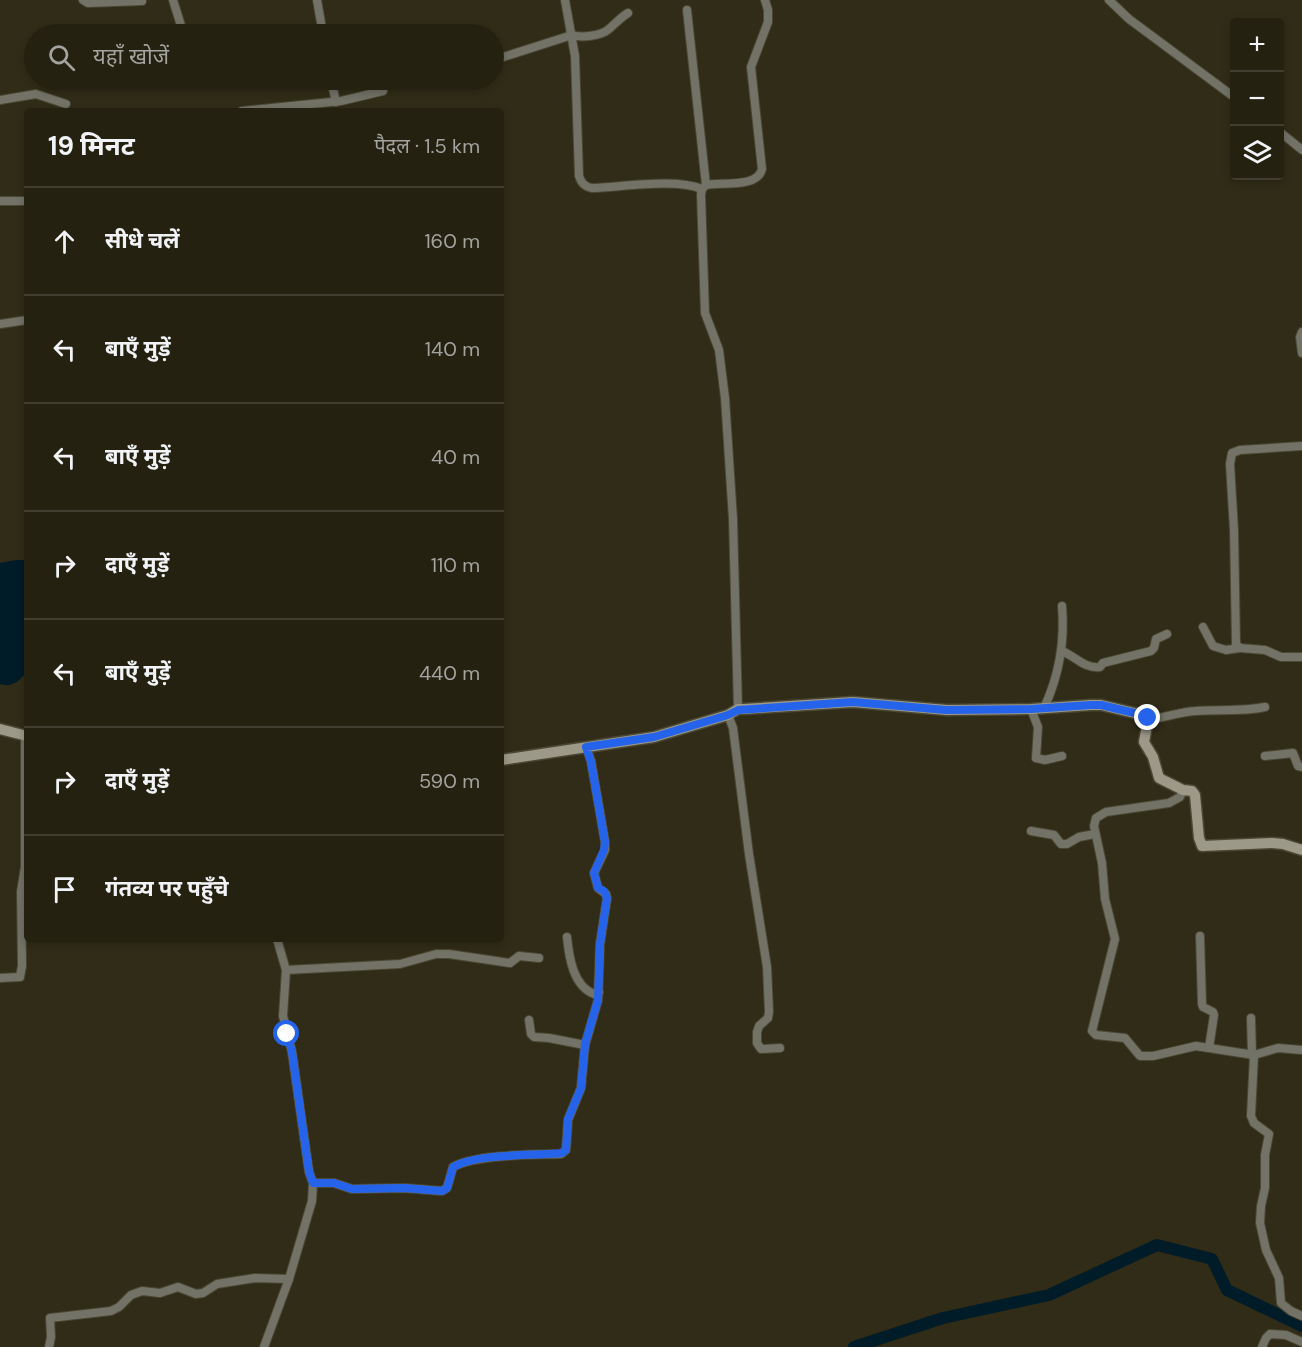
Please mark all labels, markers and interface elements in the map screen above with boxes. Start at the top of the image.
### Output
map controls [1230,18,1284,180]
button: + [1230,18,1284,72]
search box [24,24,504,90]
icon: search [45,41,78,74]
text: यहाँ खोजें [93,42,169,71]
button: − [1230,72,1284,126]
button: layers [1230,126,1284,180]
text: 19 मिनट [48,129,135,163]
text: पैदल · 1.5 km [374,133,480,159]
icon: ahead [48,225,81,258]
text: सीधे चलें [105,226,180,255]
text: 160 m [424,228,480,254]
icon: left [48,333,81,366]
text: बाएँ मुड़ें [105,334,171,363]
text: 140 m [425,336,480,362]
icon: left [48,441,81,474]
text: बाएँ मुड़ें [105,442,171,471]
text: 40 m [431,444,480,470]
icon: right [48,549,81,582]
text: दाएँ मुड़ें [105,550,169,579]
text: 110 m [431,552,480,578]
icon: left [48,657,81,690]
text: बाएँ मुड़ें [105,658,171,687]
text: 440 m [419,660,480,686]
route end [1134,704,1160,730]
icon: right [48,765,81,798]
text: दाएँ मुड़ें [105,766,169,795]
text: 590 m [419,768,480,794]
icon: arrive [48,873,81,906]
text: गंतव्य पर पहुँचे [105,874,228,903]
route start [273,1020,299,1046]

